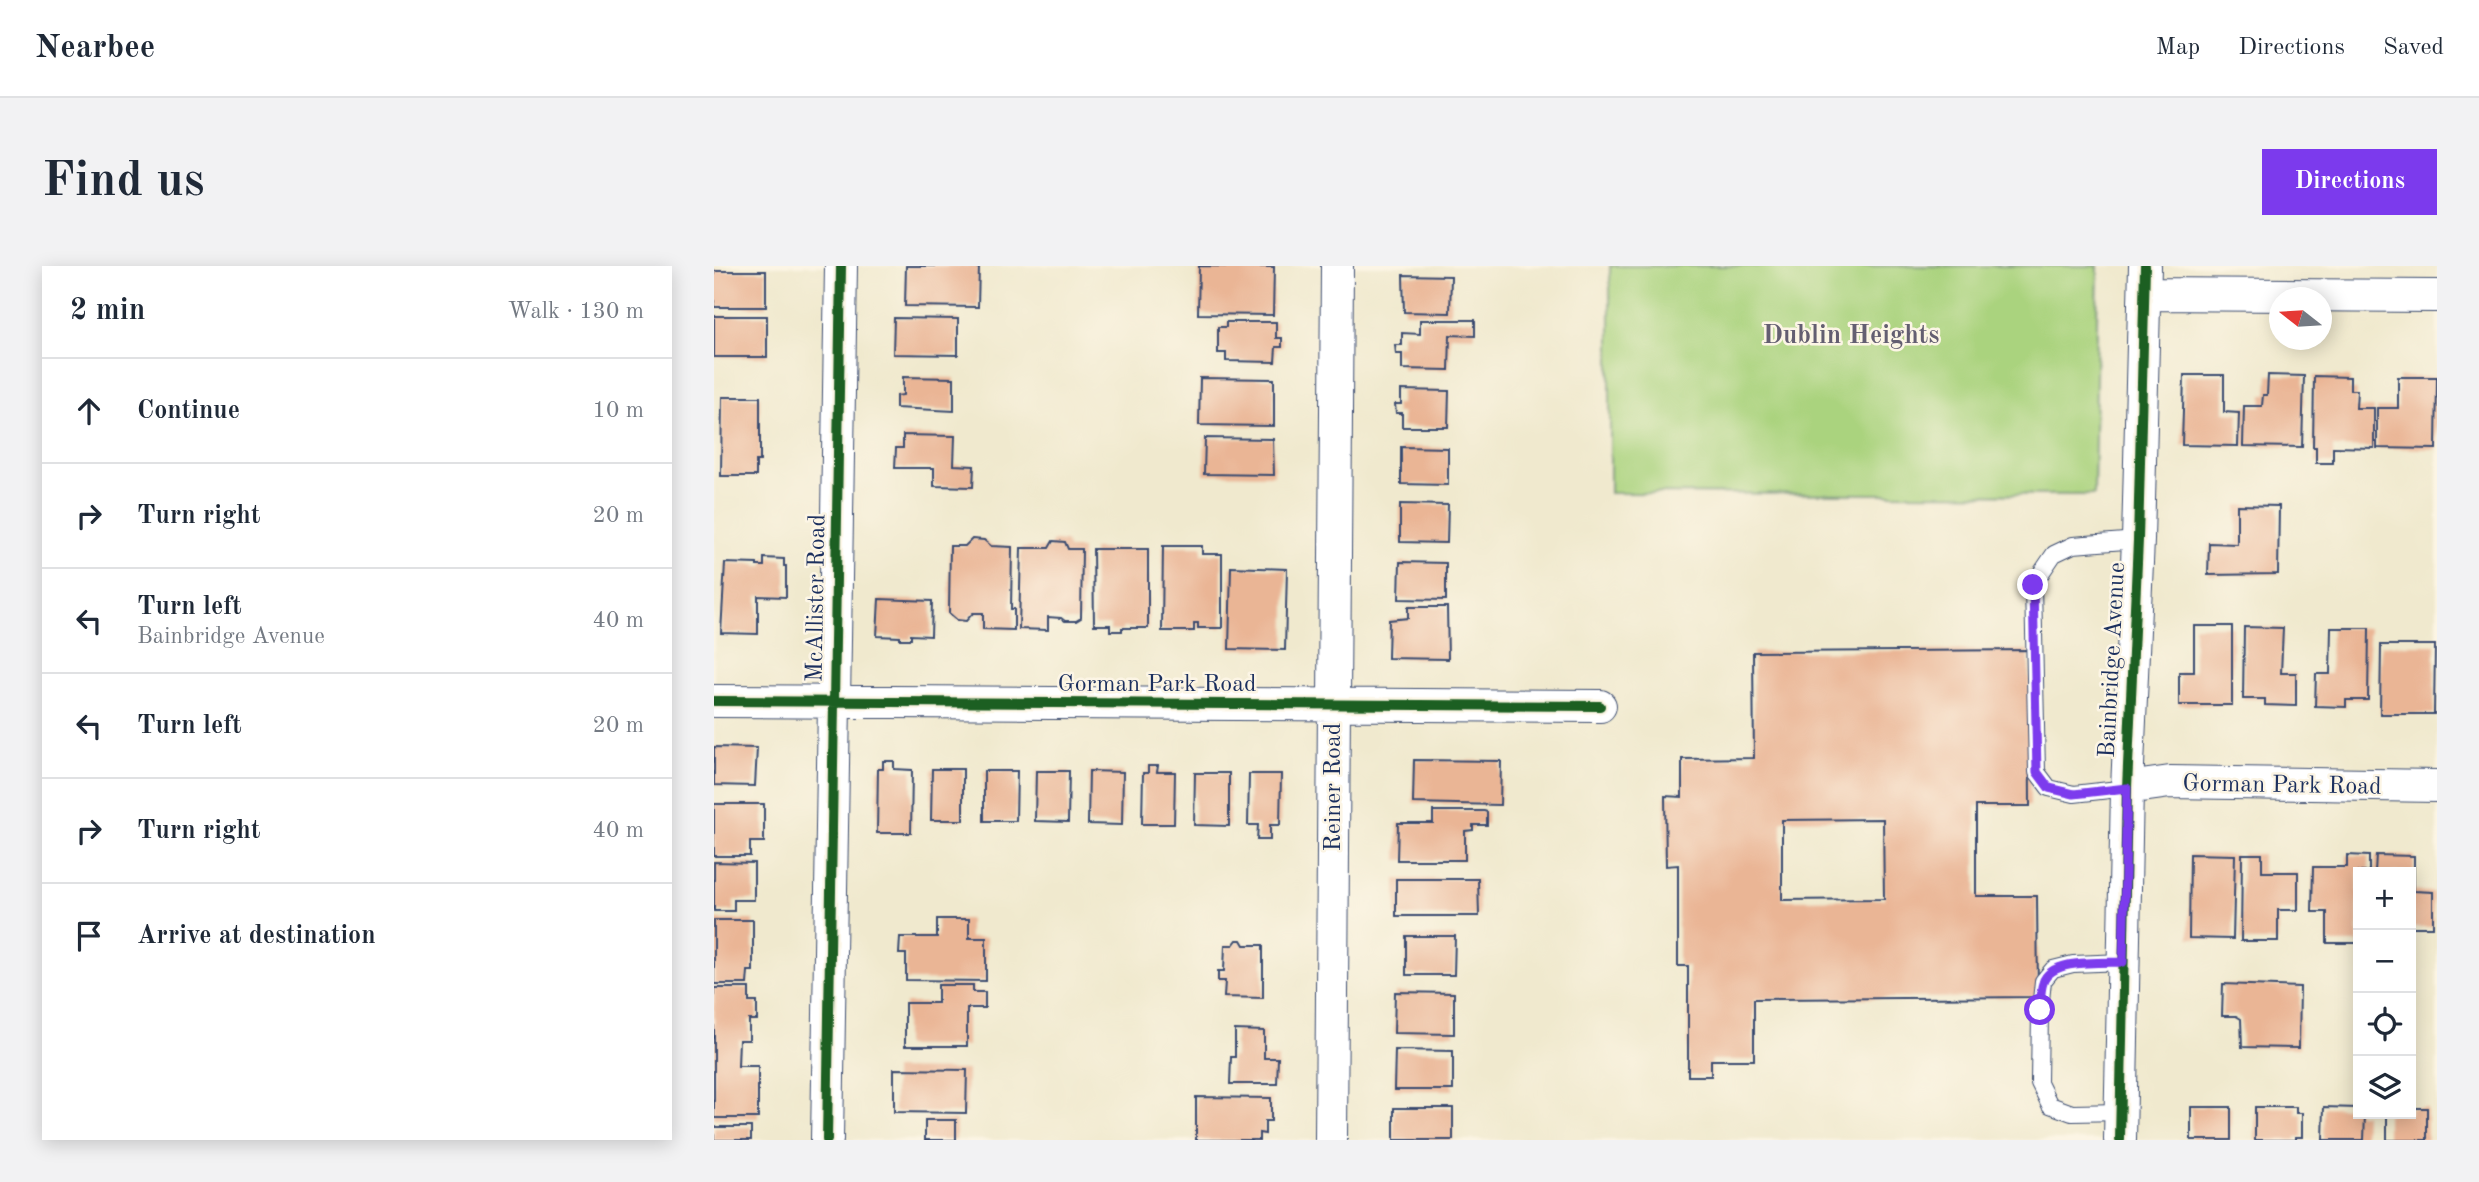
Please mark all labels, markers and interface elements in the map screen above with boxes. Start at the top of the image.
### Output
text: Nearbee [35,32,155,65]
text: Map [2156,36,2200,60]
text: Directions [2238,36,2345,60]
text: Saved [2383,36,2444,60]
button: Directions [2262,149,2437,215]
text: Find us [42,158,205,207]
north arrow [2269,287,2332,350]
text: 2 min [70,296,145,326]
text: Walk · 130 m [508,300,644,323]
district label: Dublin Heights [1763,323,1939,349]
icon: ahead [70,392,108,430]
text: Continue [137,398,240,424]
text: 10 m [593,399,644,422]
icon: right [70,497,108,535]
text: Turn right [137,503,260,529]
text: 20 m [593,504,644,527]
street label: McAllister Road [804,514,830,682]
street label: Bainbridge Avenue [2096,562,2130,759]
route end [2017,569,2048,600]
text: Turn left [137,594,242,620]
icon: left [70,602,108,640]
text: 40 m [593,609,644,632]
text: Bainbridge Avenue [137,625,325,648]
street label: Gorman Park Road [1057,673,1257,697]
icon: left [70,707,108,745]
text: Turn left [137,713,242,739]
text: 20 m [593,714,644,737]
street label: Reiner Road [1322,723,1346,851]
street label: Gorman Park Road [2182,772,2382,800]
icon: right [70,812,108,850]
text: Turn right [137,818,260,844]
text: 40 m [593,819,644,842]
map controls [2353,867,2416,1119]
button: + [2353,867,2416,930]
icon: arrive [70,917,108,955]
text: Arrive at destination [137,923,376,949]
button: − [2353,930,2416,993]
button: locate [2353,993,2416,1056]
route start [2024,994,2055,1025]
button: layers [2353,1056,2416,1119]

